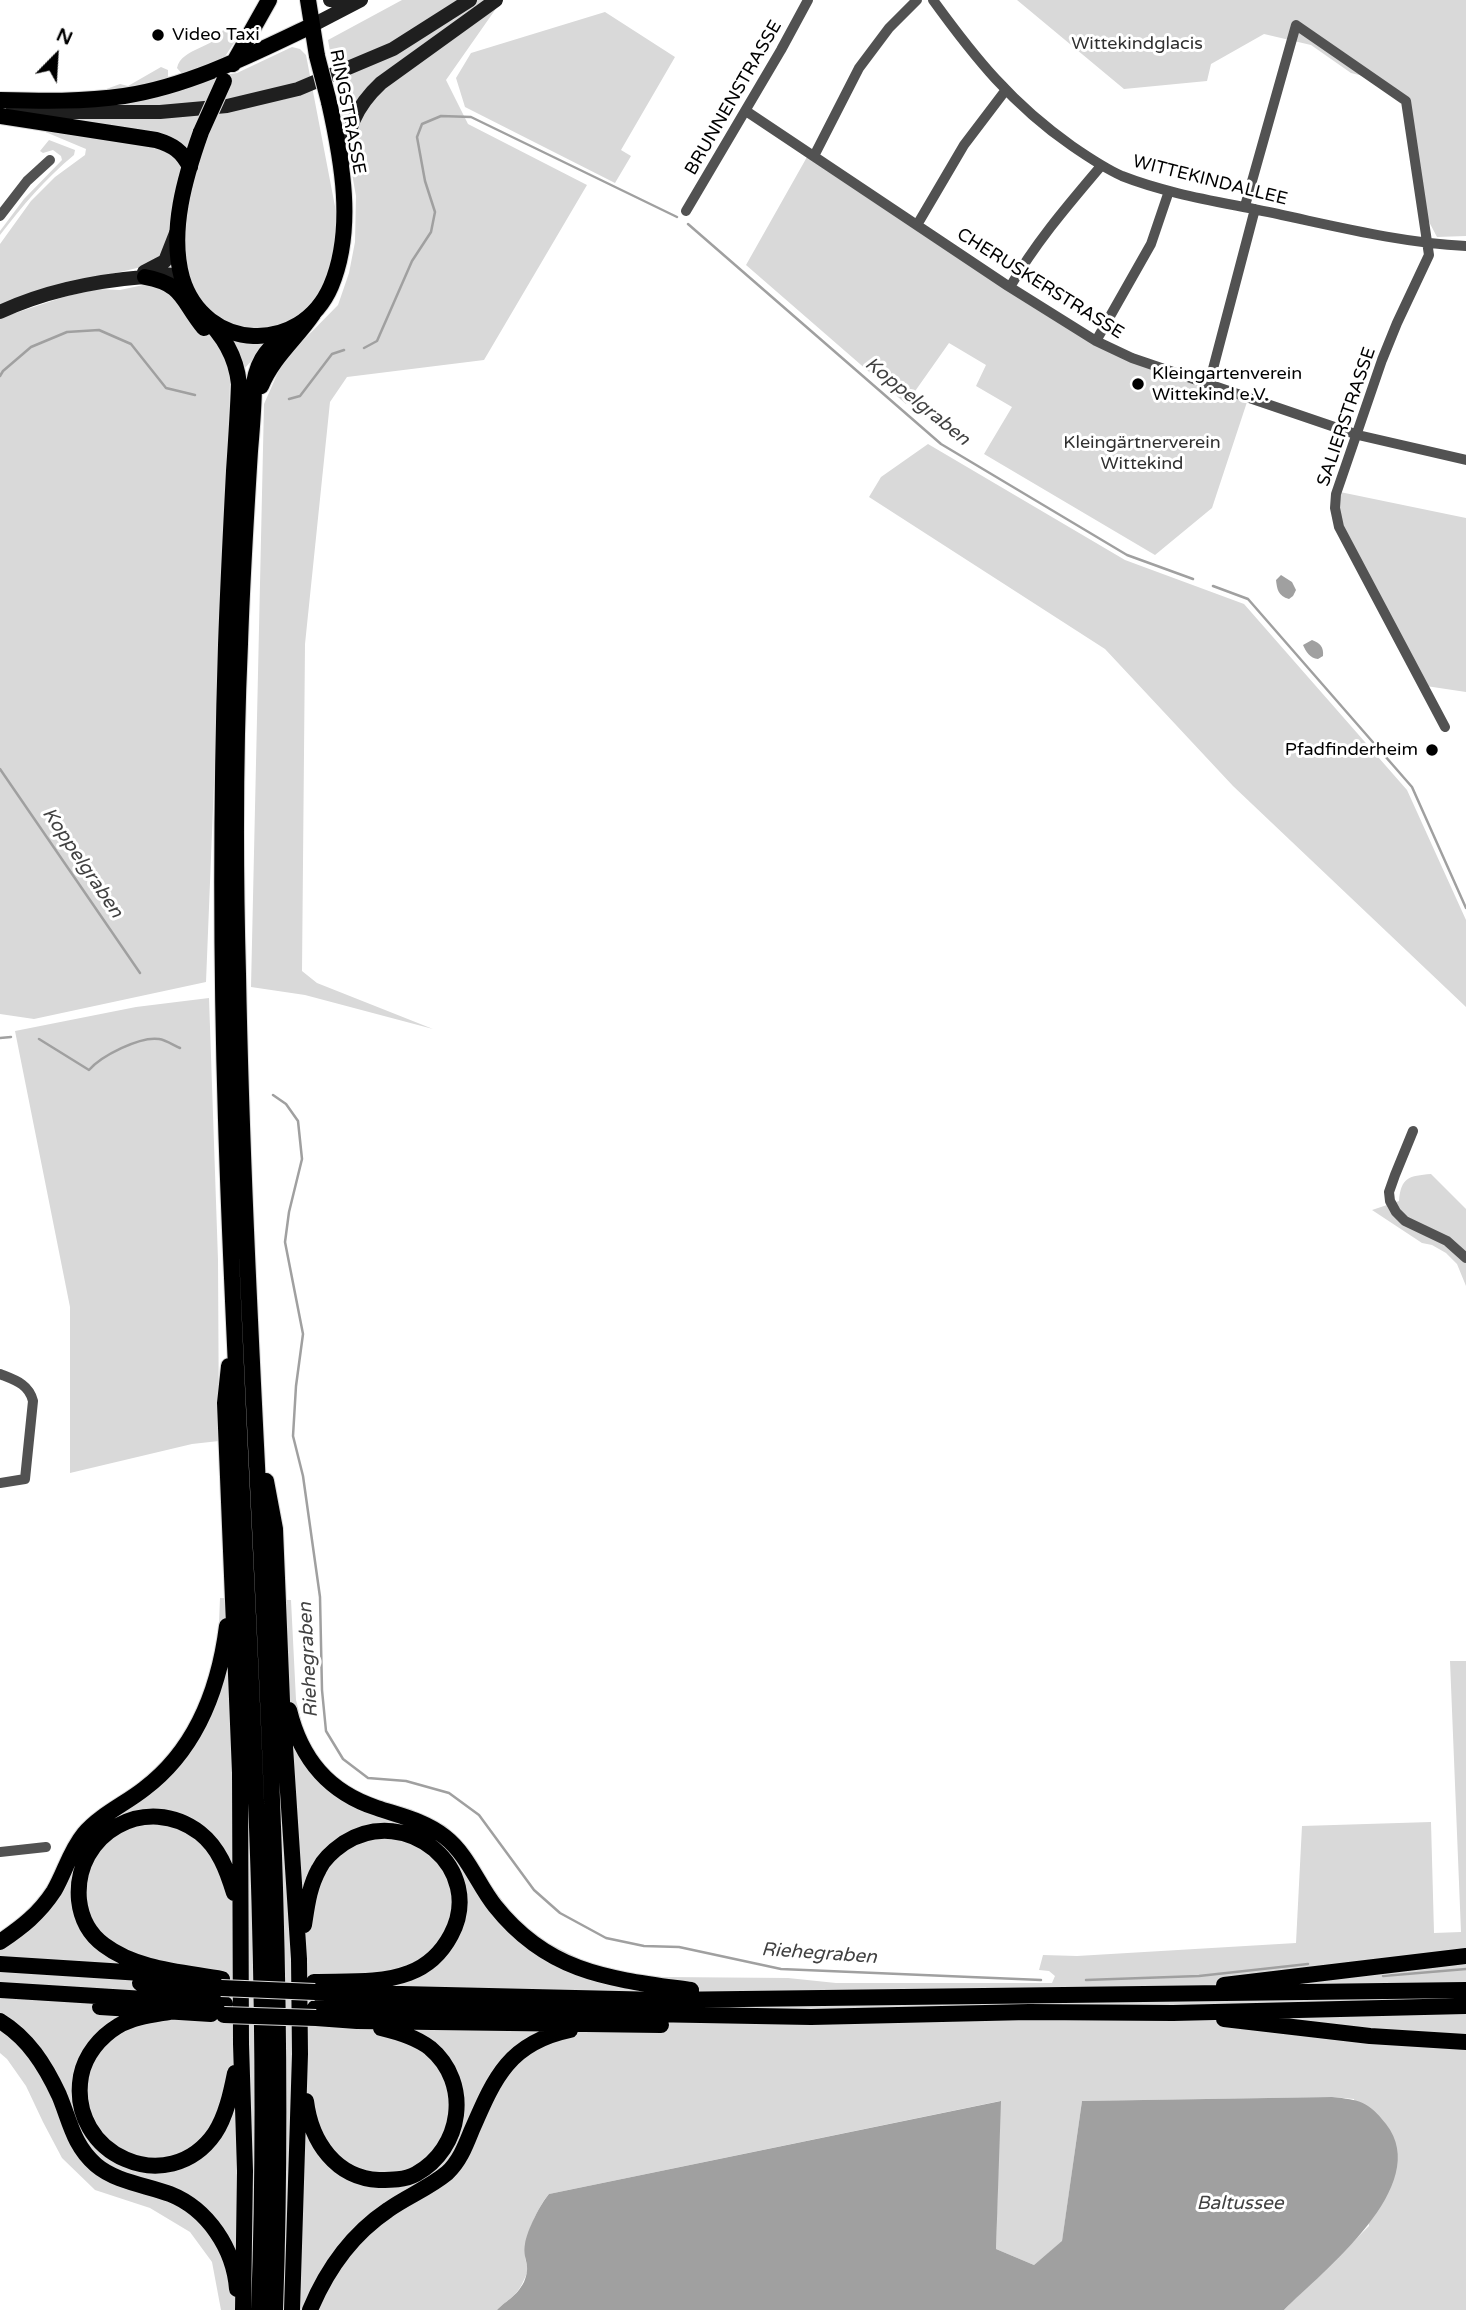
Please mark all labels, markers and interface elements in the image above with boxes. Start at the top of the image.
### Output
street label: BRUNNENSTRASSE [681,17,787,179]
north arrow [21,21,91,91]
text: N [53,24,76,50]
place label: Video Taxi [172,24,260,46]
marker: Video Taxi [150,27,166,43]
park label: Wittekindglacis [1071,33,1203,55]
street label: RINGSTRASSE [324,47,370,177]
street label: WITTEKINDALLEE [1130,151,1290,211]
street label: CHERUSKERSTRASSE [953,224,1127,344]
street label: SALIERSTRASSE [1313,345,1381,489]
water label: Koppelgraben [860,353,974,451]
place label: Kleingartenverein Wittekind e.V. [1152,363,1302,406]
marker: Kleingartenverein Wittekind e.V. [1130,376,1146,392]
park label: Kleingärtnerverein Wittekind [1063,432,1221,474]
place label: Pfadfinderheim [1285,739,1418,761]
marker: Pfadfinderheim [1424,742,1440,758]
water label: Koppelgraben [37,804,127,922]
water label: Riehegraben [295,1602,323,1718]
water label: Riehegraben [761,1939,877,1969]
water label: Baltussee [1196,2193,1284,2215]

